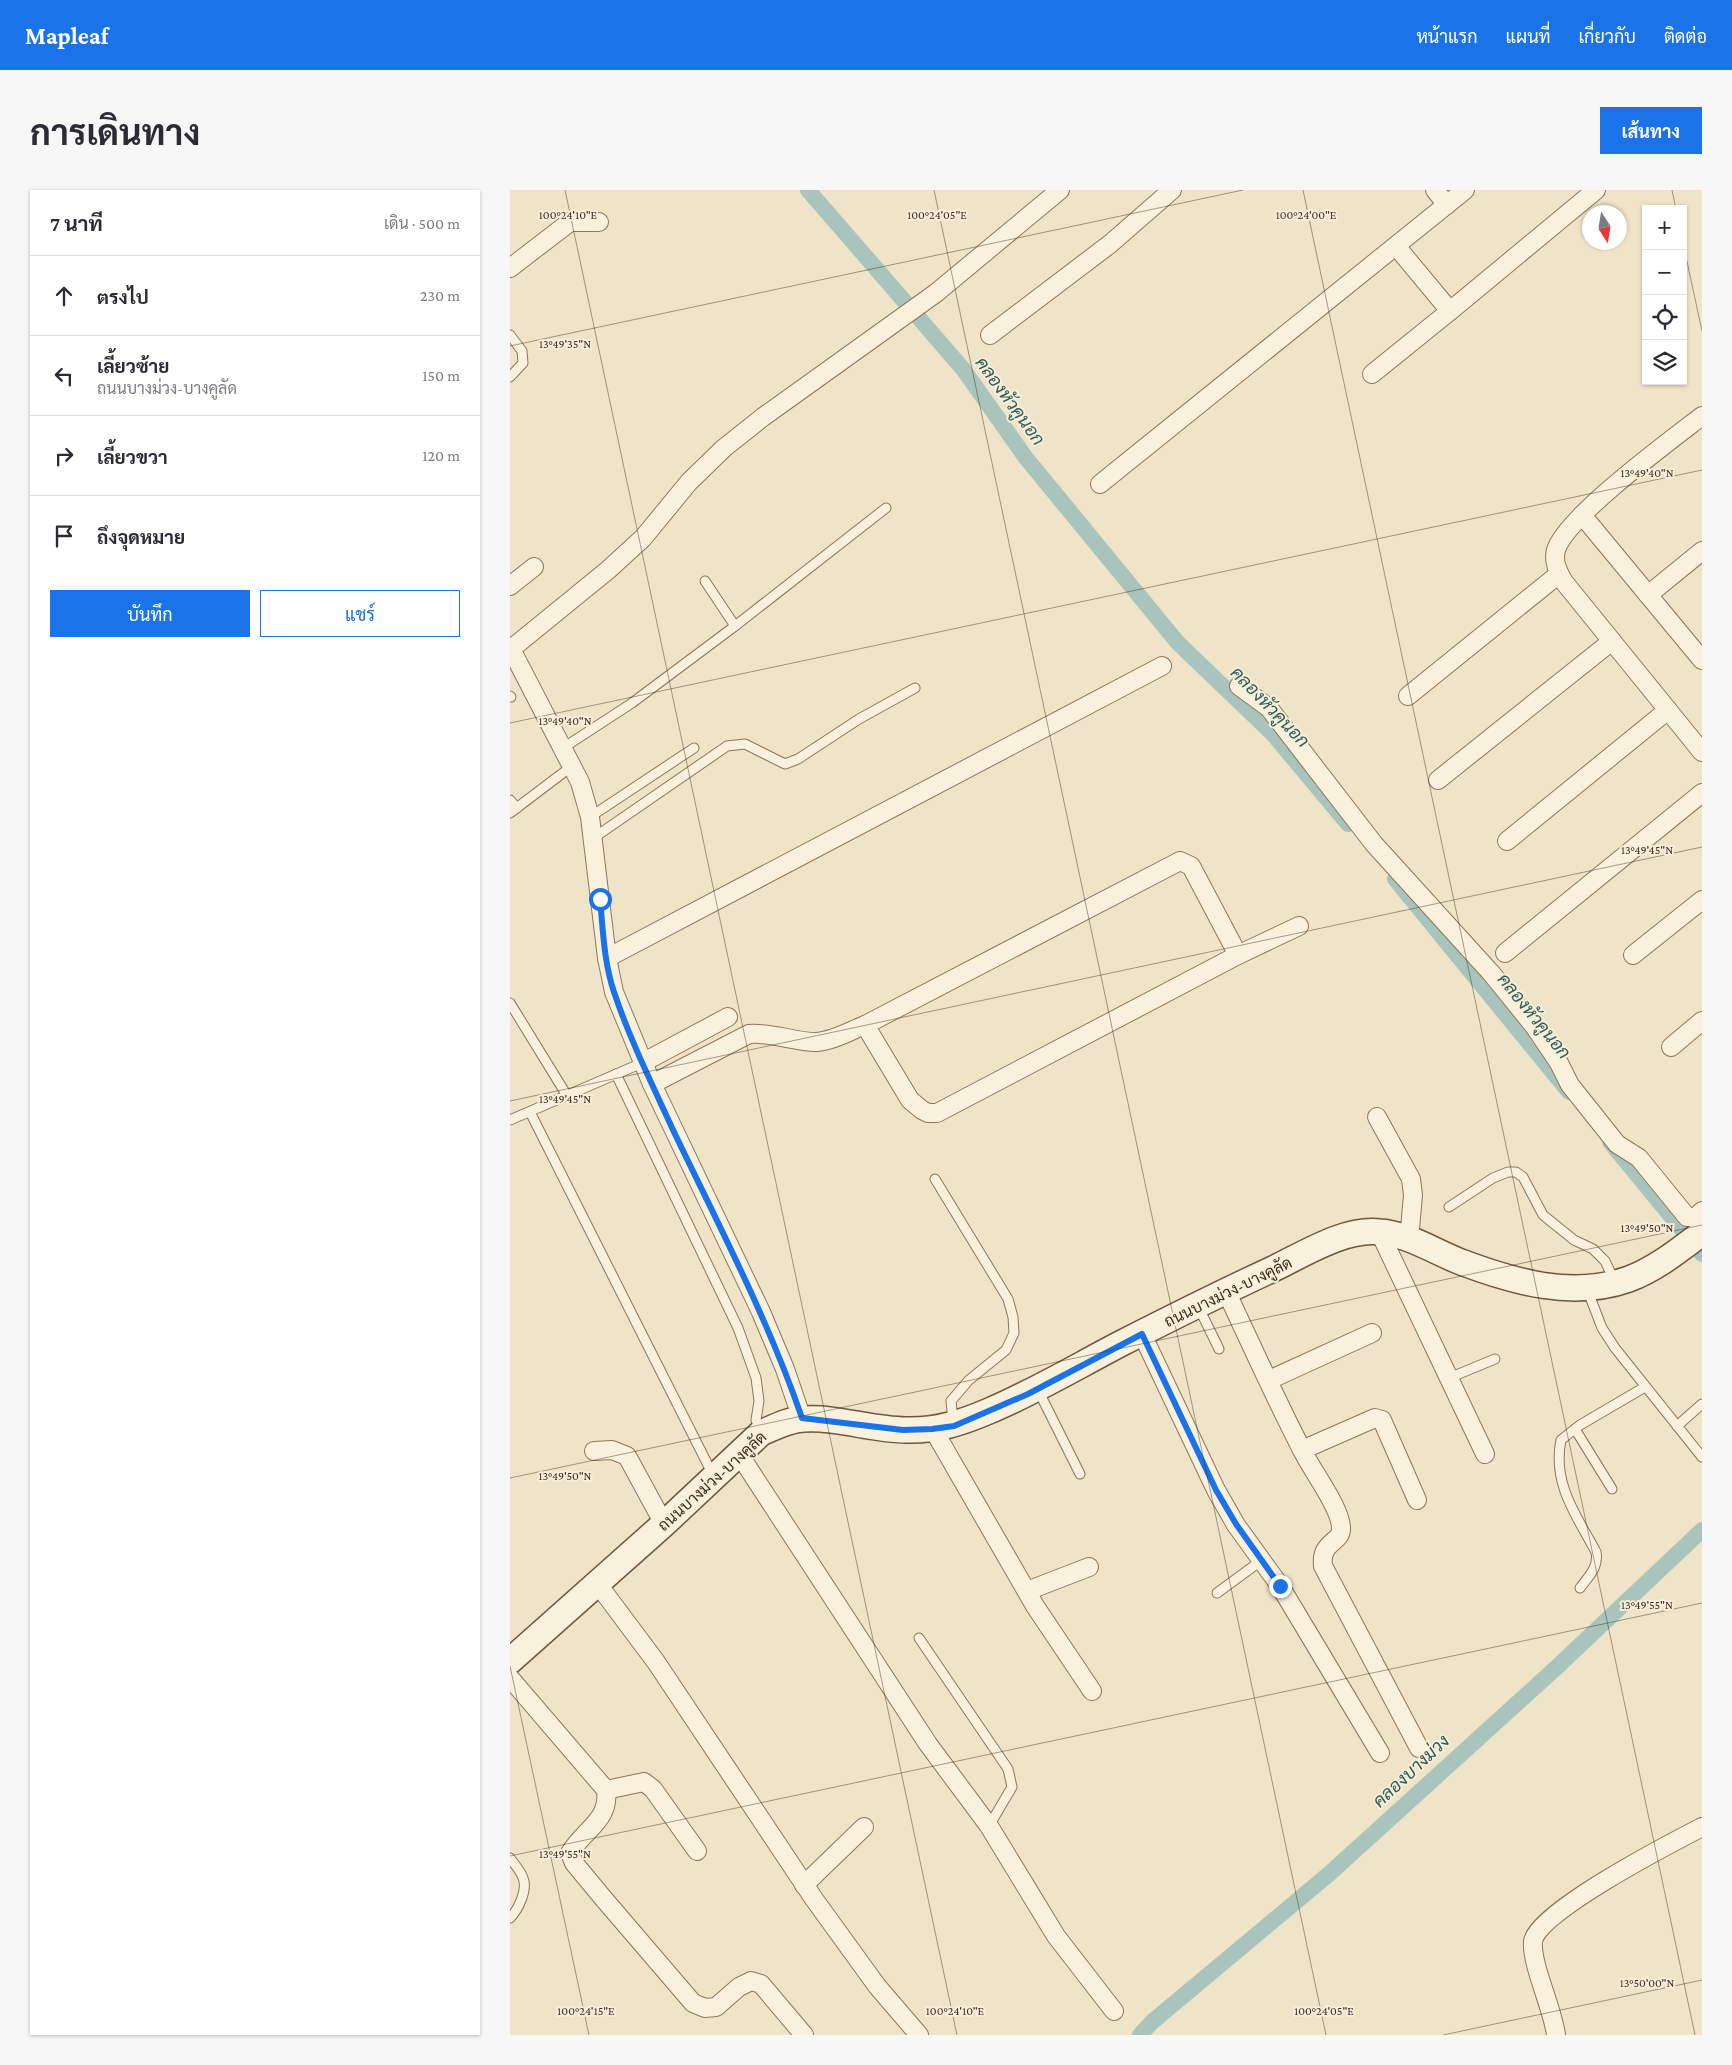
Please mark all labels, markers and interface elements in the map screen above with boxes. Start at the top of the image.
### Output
text: Mapleaf [25,22,108,49]
text: หน้าแรก [1416,27,1478,47]
text: แผนที่ [1506,27,1550,47]
text: เกี่ยวกับ [1578,27,1636,47]
text: ติดต่อ [1664,27,1707,47]
button: เส้นทาง [1600,107,1702,154]
text: การเดินทาง [30,114,200,153]
north arrow [1582,205,1627,250]
map controls [1642,205,1687,385]
button: + [1642,205,1687,250]
text: 100°24'10"E [539,208,598,222]
text: 100°24'05"E [907,208,967,222]
text: 100°24'00"E [1276,208,1337,222]
text: 7 นาที [50,212,103,236]
text: เดิน · 500 m [384,215,460,232]
button: − [1642,250,1687,295]
icon: ahead [50,282,78,310]
text: ตรงไป [97,287,149,308]
text: 230 m [420,287,460,304]
button: locate [1642,295,1687,340]
text: 13°49'35"N [539,337,591,351]
button: layers [1642,340,1687,385]
water label: คลองหัวคูนอก [969,352,1049,451]
text: เลี้ยวซ้าย [97,356,169,377]
icon: left [50,362,78,390]
text: 150 m [422,367,460,384]
text: ถนนบางม่วง-บางคูลัด [97,380,237,397]
icon: right [50,442,78,470]
text: เลี้ยวขวา [97,447,168,468]
text: 120 m [422,447,460,464]
text: 13°49'40"N [1620,466,1674,480]
icon: arrive [50,522,78,550]
text: ถึงจุดหมาย [97,527,185,548]
button: บันทึก [50,590,250,637]
button: แชร์ [260,590,460,637]
water label: คลองหัวคูนอก [1225,662,1314,753]
text: 13°49'40"N [538,714,592,728]
text: 13°49'45"N [1621,843,1673,857]
route start [589,888,612,911]
water label: คลองหัวคูนอก [1491,969,1575,1065]
text: 13°49'45"N [539,1092,591,1106]
text: 13°49'50"N [1621,1221,1674,1235]
street label: ถนนบางม่วง-บางคูลัด [1161,1252,1296,1333]
street label: ถนนบางม่วง-บางคูลัด [653,1426,772,1536]
text: 13°49'50"N [539,1469,592,1483]
route end [1269,1575,1292,1598]
text: 13°49'55"N [1621,1598,1673,1612]
water label: คลองบางม่วง [1367,1729,1453,1811]
text: 13°49'55"N [539,1847,591,1861]
text: 13°50'00"N [1620,1976,1674,1990]
text: 100°24'15"E [557,2004,615,2018]
text: 100°24'10"E [926,2004,985,2018]
text: 100°24'05"E [1294,2004,1354,2018]

